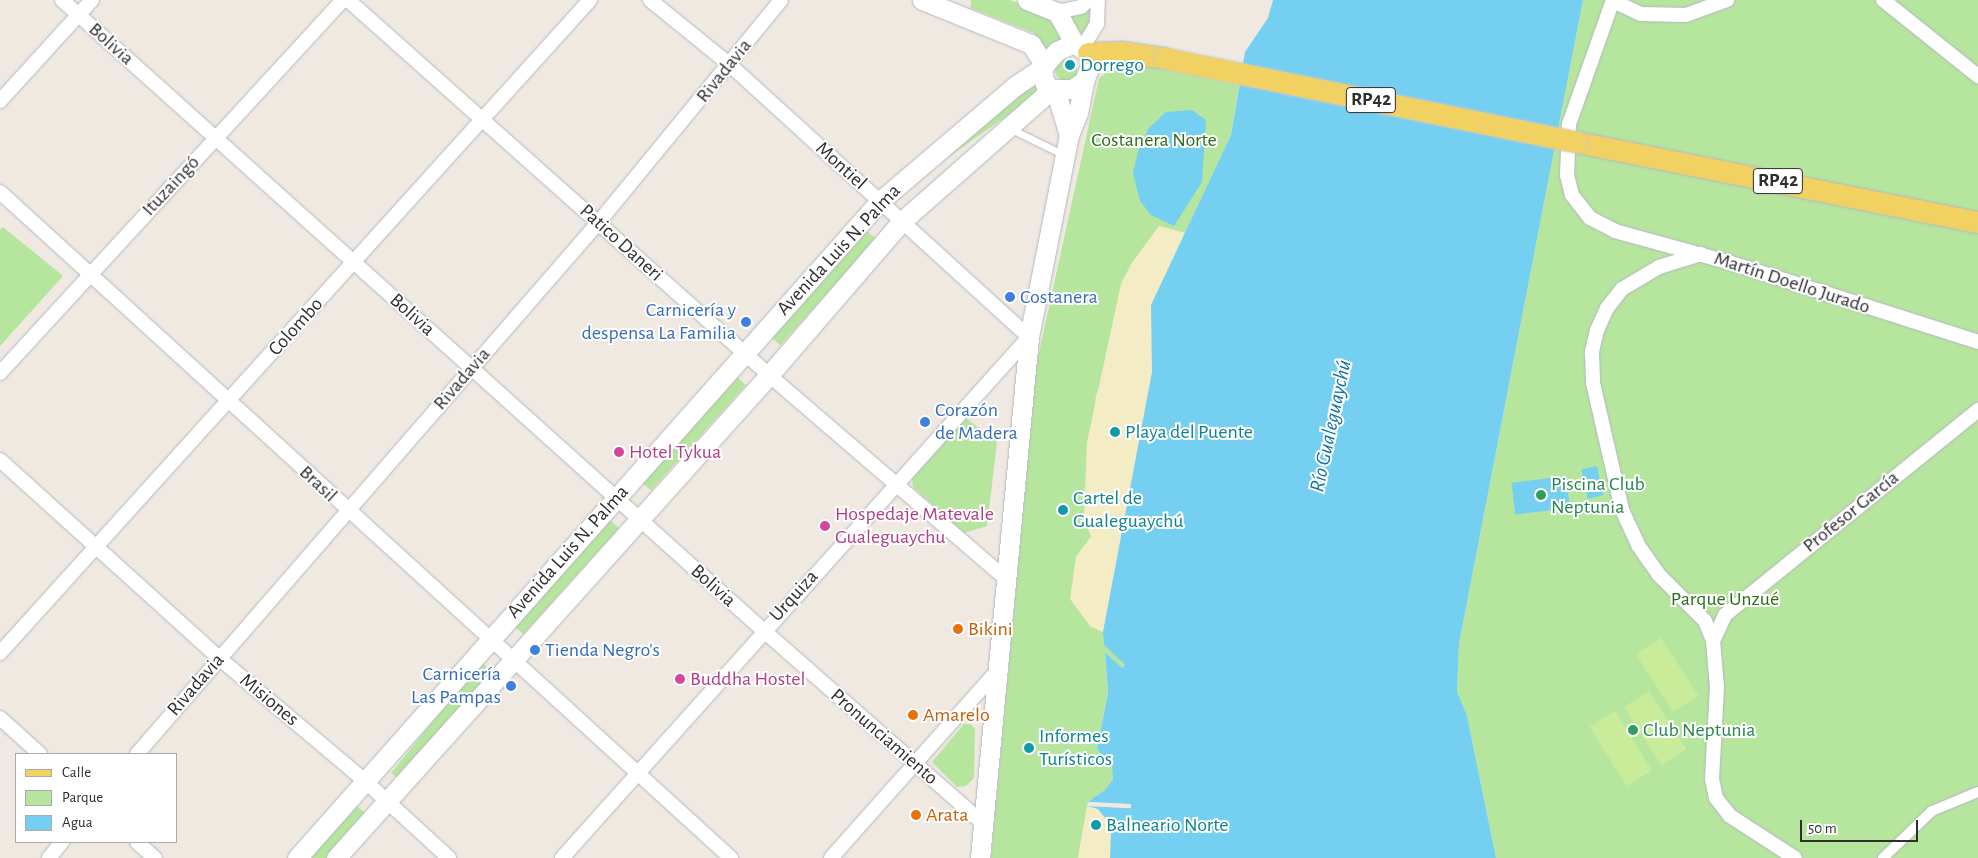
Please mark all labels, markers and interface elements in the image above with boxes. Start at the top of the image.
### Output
street label: Bolivia [83,17,139,71]
street label: Rivadavia [691,34,757,108]
place label: Dorrego [1080,53,1144,77]
marker: Dorrego [1064,59,1076,71]
road number: RP42 [1345,84,1397,116]
park label: Costanera Norte [1091,128,1217,152]
street label: Montiel [810,137,872,195]
street label: Ituzaingó [137,151,205,221]
road number: RP42 [1752,165,1804,198]
street label: Avenida Luis N. Palma [772,179,906,321]
street label: Patico Daneri [574,199,668,287]
street label: Martín Doello Jurado [1711,246,1873,320]
place label: Costanera [1020,285,1098,309]
street label: Bolivia [384,288,440,342]
marker: Costanera [1004,291,1016,303]
street label: Colombo [264,293,328,361]
place label: Carnicería y despensa La Familia [582,299,736,346]
marker: Carnicería y despensa La Familia [740,316,752,328]
street label: Rivadavia [428,343,496,415]
water label: Río Gualeguaychú [1305,358,1357,494]
place label: Corazón de Madera [935,399,1018,446]
marker: Corazón de Madera [919,416,931,428]
place label: Playa del Puente [1125,420,1253,444]
marker: Playa del Puente [1109,426,1121,438]
place label: Hotel Tykua [629,440,721,464]
marker: Hotel Tykua [613,446,625,458]
street label: Brasil [294,460,342,508]
street label: Profesor García [1798,466,1904,558]
place label: Piscina Club Neptunia [1551,472,1645,519]
street label: Avenida Luis N. Palma [502,480,634,624]
place label: Cartel de Gualeguaychú [1073,486,1183,533]
marker: Piscina Club Neptunia [1535,489,1547,501]
place label: Hospedaje Matevale Gualeguaychu [835,502,994,549]
marker: Cartel de Gualeguaychú [1057,504,1069,516]
marker: Hospedaje Matevale Gualeguaychu [819,520,831,532]
street label: Bolivia [685,559,741,613]
street label: Urquiza [765,565,823,627]
park label: Parque Unzué [1671,587,1779,611]
place label: Bikini [968,617,1013,641]
marker: Bikini [952,623,964,635]
place label: Tienda Negro's [545,638,660,662]
marker: Tienda Negro's [529,644,541,656]
street label: Rivadavia [162,649,230,721]
place label: Carnicería Las Pampas [411,662,501,709]
place label: Buddha Hostel [690,667,805,691]
street label: Misiones [235,668,303,732]
marker: Buddha Hostel [674,673,686,685]
marker: Carnicería Las Pampas [505,680,517,692]
street label: Pronunciamiento [825,684,943,790]
place label: Amarelo [923,703,990,727]
marker: Amarelo [907,709,919,721]
place label: Club Neptunia [1643,718,1756,742]
place label: Informes Turísticos [1039,724,1112,771]
marker: Club Neptunia [1627,724,1639,736]
marker: Informes Turísticos [1023,742,1035,754]
legend [15,753,178,843]
text: Calle [62,765,91,780]
text: Parque [62,790,103,805]
place label: Arata [926,803,968,827]
marker: Arata [910,809,922,821]
scale bar [1803,810,1920,842]
place label: Balneario Norte [1106,813,1229,837]
text: Agua [62,815,93,830]
marker: Balneario Norte [1090,819,1102,831]
text: 50 m [1808,821,1837,836]

